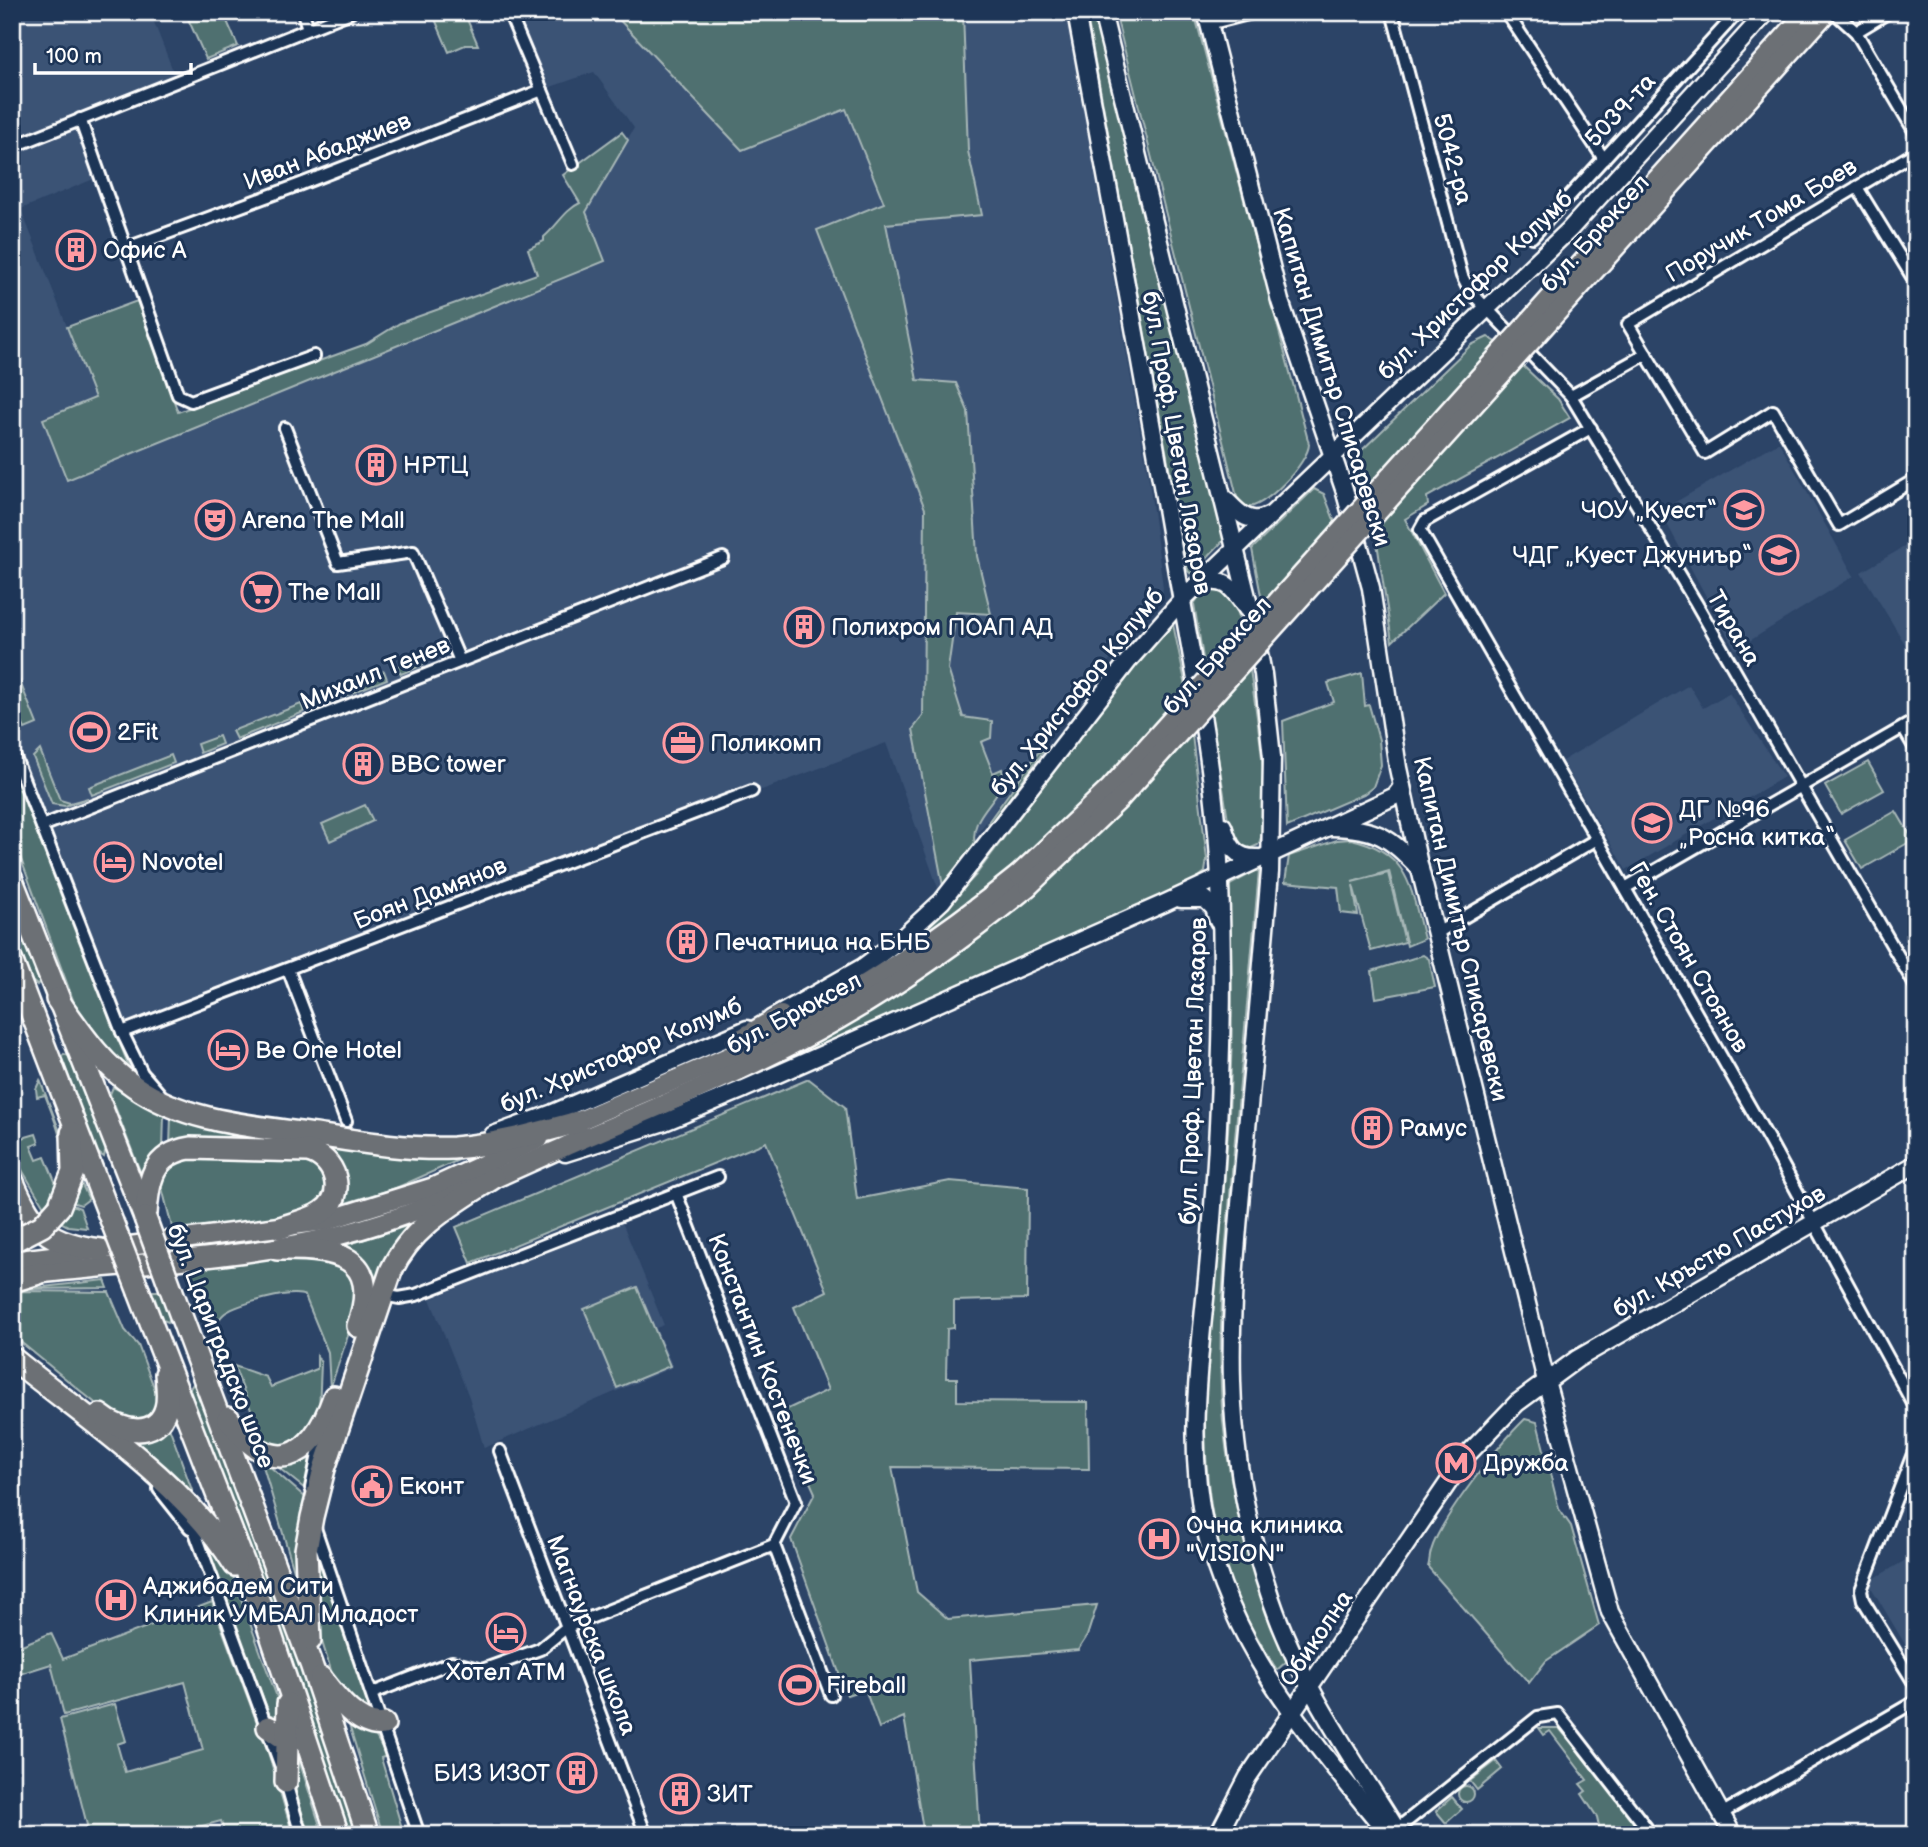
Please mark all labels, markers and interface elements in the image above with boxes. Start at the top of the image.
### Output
scale bar [35,32,191,76]
text: 100 m [46,44,102,69]
street label: 5039-та [1579,67,1662,153]
street label: Иван Абаджиев [239,106,415,197]
street label: 5042-ра [1426,110,1479,208]
street label: Поручик Тома Боев [1660,152,1863,289]
street label: бул. Брюксел [1535,169,1656,298]
street label: бул. Христофор Колумб [1372,185,1579,386]
street label: Капитан Димитър Списаревски [1266,204,1397,550]
building icon: Офис А [55,229,97,271]
place label: Офис А [103,236,187,265]
street label: бул. Проф. Цветан Лазаров [1136,289,1218,597]
building icon: НРТЦ [355,444,397,486]
place label: НРТЦ [403,451,469,480]
school or university icon: ЧОУ „Куест“ [1723,489,1765,531]
place label: ЧОУ „Куест“ [1581,496,1717,525]
theatre icon: Arena The Mall [194,499,236,541]
place label: Arena The Mall [242,506,405,535]
school or university icon: ЧДГ „Куест Джуниър“ [1758,534,1800,576]
place label: ЧДГ „Куест Джуниър“ [1513,541,1752,570]
supermarket icon: The Mall [240,571,282,613]
place label: The Mall [288,578,381,607]
street label: бул. Христофор Колумб [984,582,1170,802]
street label: Тирана [1700,585,1767,671]
street label: бул. Брюксел [1157,591,1278,720]
building icon: Полихром ПОАП АД [783,606,825,648]
place label: Полихром ПОАП АД [831,613,1053,642]
street label: Михаил Тенев [296,630,455,717]
sports icon: 2Fit [69,711,111,753]
place label: 2Fit [117,718,159,747]
office icon: Поликомп [662,722,704,764]
place label: Поликомп [710,729,822,758]
building icon: BBC tower [342,743,384,785]
place label: BBC tower [390,750,506,779]
street label: Капитан Димитър Списаревски [1407,754,1514,1104]
place label: ДГ №96 „Росна китка“ [1679,795,1835,852]
school or university icon: ДГ №96 „Росна китка“ [1631,802,1673,844]
hotel icon: Novotel [93,841,135,883]
place label: Novotel [141,848,223,877]
street label: Боян Дамянов [350,851,511,936]
street label: Ген. Стоян Стоянов [1622,857,1755,1058]
street label: бул. Проф. Цветан Лазаров [1174,917,1213,1225]
building icon: Печатница на БНБ [666,921,708,963]
place label: Печатница на БНБ [714,928,931,957]
street label: бул. Брюксел [722,966,866,1061]
street label: бул. Христофор Колумб [496,991,746,1120]
hotel icon: Be One Hotel [207,1029,249,1071]
place label: Be One Hotel [255,1036,402,1065]
building icon: Рамус [1351,1107,1393,1149]
place label: Рамус [1399,1114,1467,1143]
street label: бул. Кръстю Пастухов [1608,1179,1831,1324]
street label: бул. Цариградско шосе [160,1220,281,1473]
street label: Константин Костенечки [701,1230,824,1489]
metro station icon: Дружба [1435,1442,1477,1484]
place label: Дружба [1483,1449,1569,1478]
public building icon: Еконт [351,1465,393,1507]
place label: Еконт [399,1472,464,1501]
place label: Очна клиника "VISION" [1186,1511,1343,1568]
hospital icon: Очна клиника "VISION" [1138,1518,1180,1560]
street label: Магнаурска школа [540,1531,643,1739]
place label: Аджибадем Сити Клиник УМБАЛ Младост [142,1572,418,1629]
hospital icon: Аджибадем Сити Клиник УМБАЛ Младост [95,1579,137,1621]
street label: Обиколна [1274,1585,1359,1692]
hotel icon: Хотел АТМ [485,1612,527,1654]
place label: Хотел АТМ [446,1658,566,1687]
sports icon: Fireball [778,1664,820,1706]
place label: Fireball [826,1671,906,1700]
building icon: БИЗ ИЗОТ [556,1752,598,1794]
place label: БИЗ ИЗОТ [434,1759,550,1788]
building icon: ЗИТ [659,1773,701,1815]
place label: ЗИТ [707,1780,753,1809]

